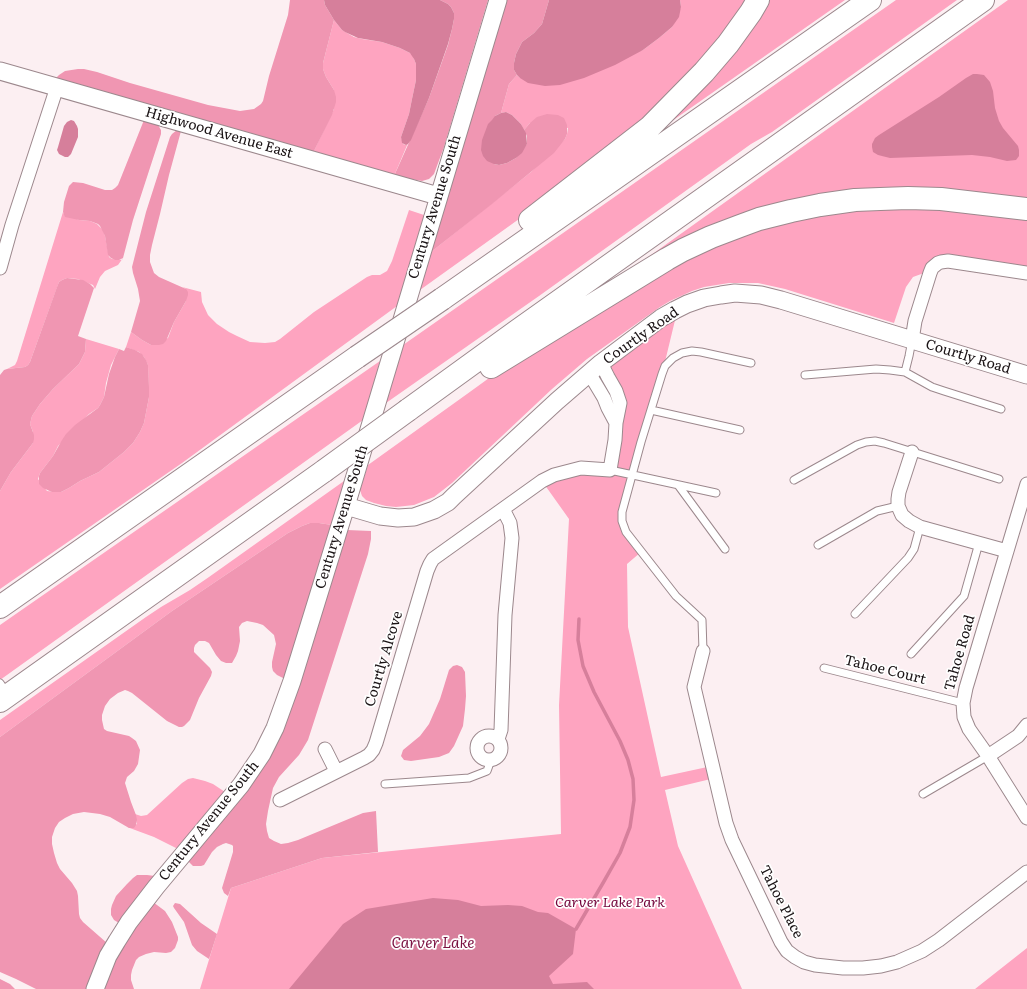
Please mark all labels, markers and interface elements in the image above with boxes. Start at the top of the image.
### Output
street label: Highwood Avenue East [143,104,295,162]
street label: Century Avenue South [405,133,465,281]
street label: Courtly Road [600,304,682,368]
street label: Courtly Road [923,336,1013,378]
street label: Century Avenue South [312,443,372,591]
street label: Courtly Alcove [361,609,407,709]
street label: Tahoe Road [941,613,979,693]
street label: Tahoe Court [842,652,928,688]
street label: Century Avenue South [155,758,263,884]
street label: Tahoe Place [756,863,806,941]
park label: Carver Lake Park [555,895,665,911]
water label: Carver Lake [391,935,475,953]

